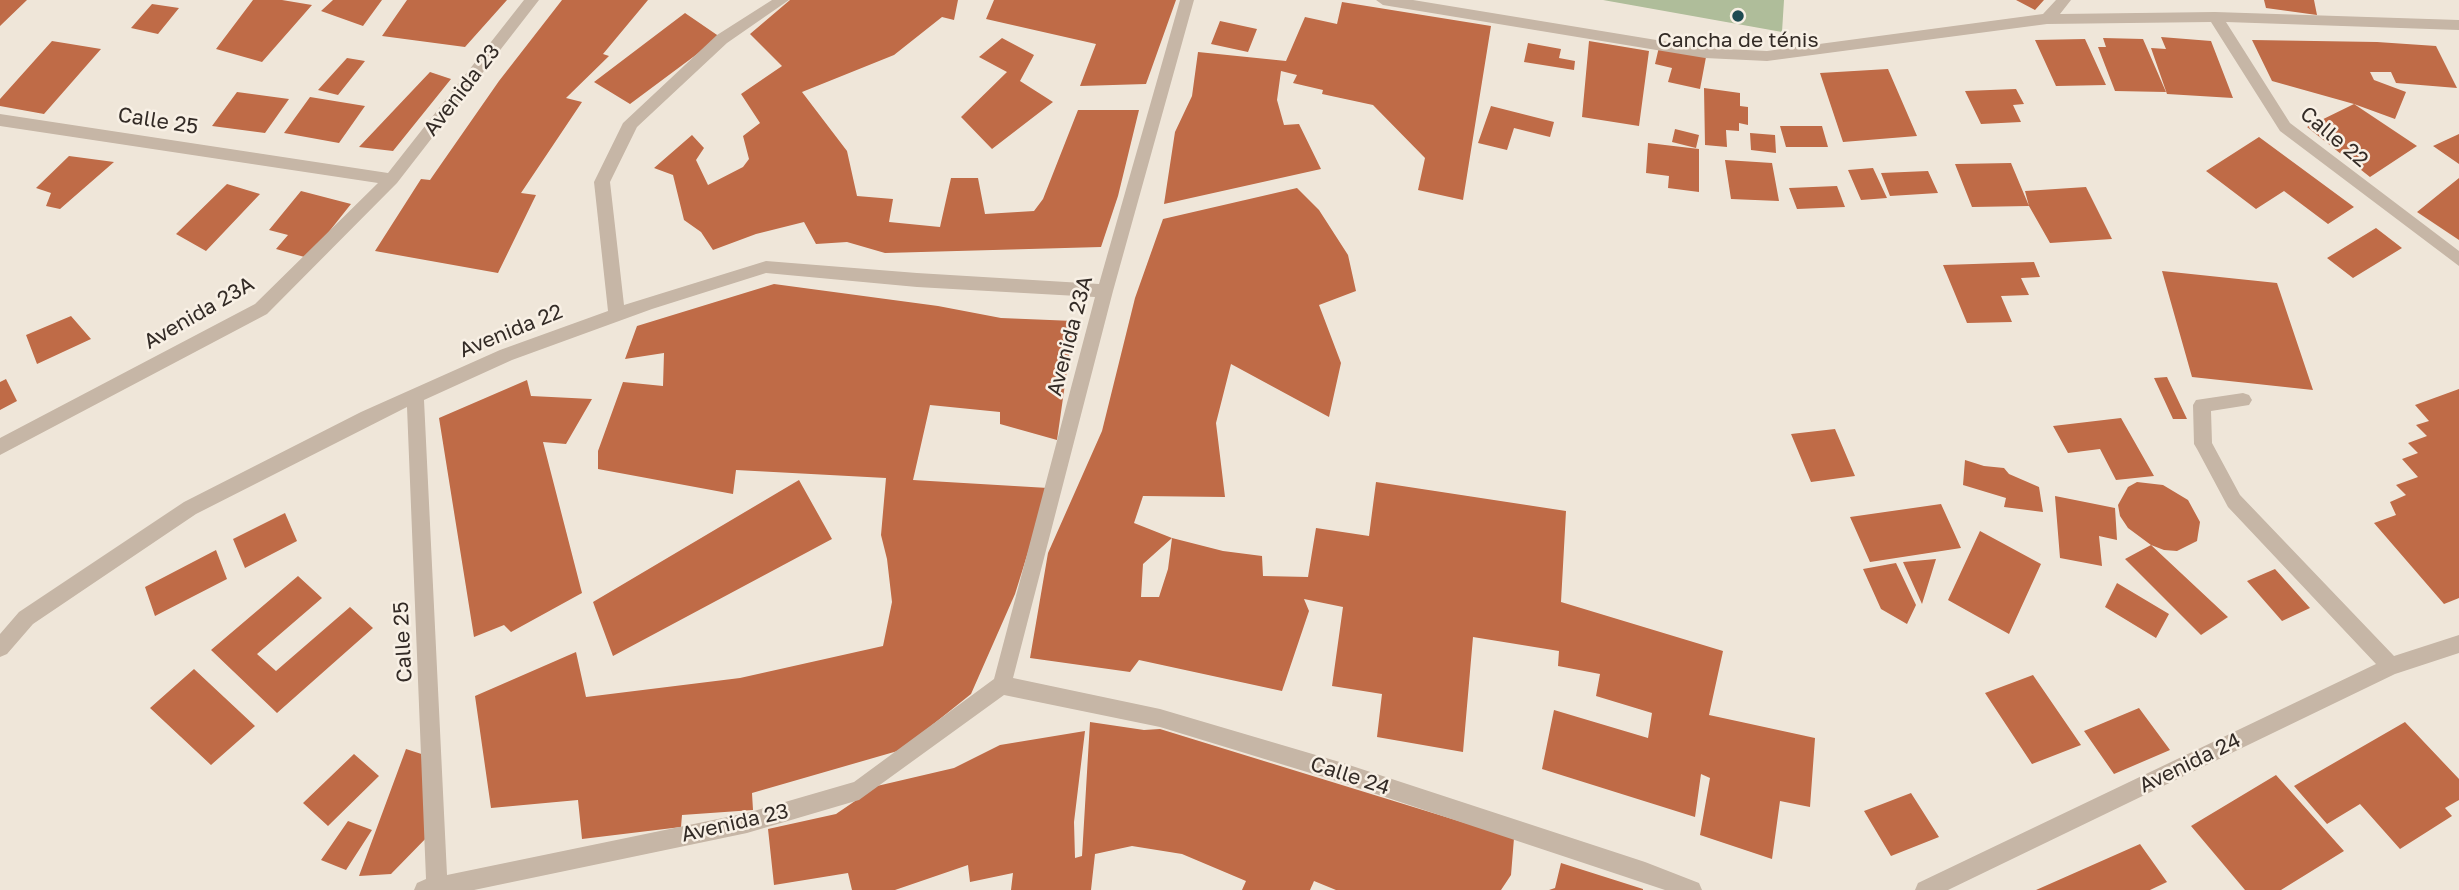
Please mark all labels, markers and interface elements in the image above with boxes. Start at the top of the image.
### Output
marker: Cancha de ténis [1730,8,1746,24]
place label: Cancha de ténis [1657,27,1819,53]
street label: Avenida 23 [418,39,506,141]
street label: Calle 22 [2295,101,2373,173]
street label: Calle 25 [116,102,200,140]
street label: Avenida 23A [139,271,259,355]
street label: Avenida 23A [1042,273,1098,399]
street label: Avenida 22 [456,299,566,363]
street label: Calle 25 [388,601,418,683]
street label: Avenida 24 [2135,728,2245,798]
street label: Calle 24 [1307,751,1393,801]
street label: Avenida 23 [679,798,791,848]

